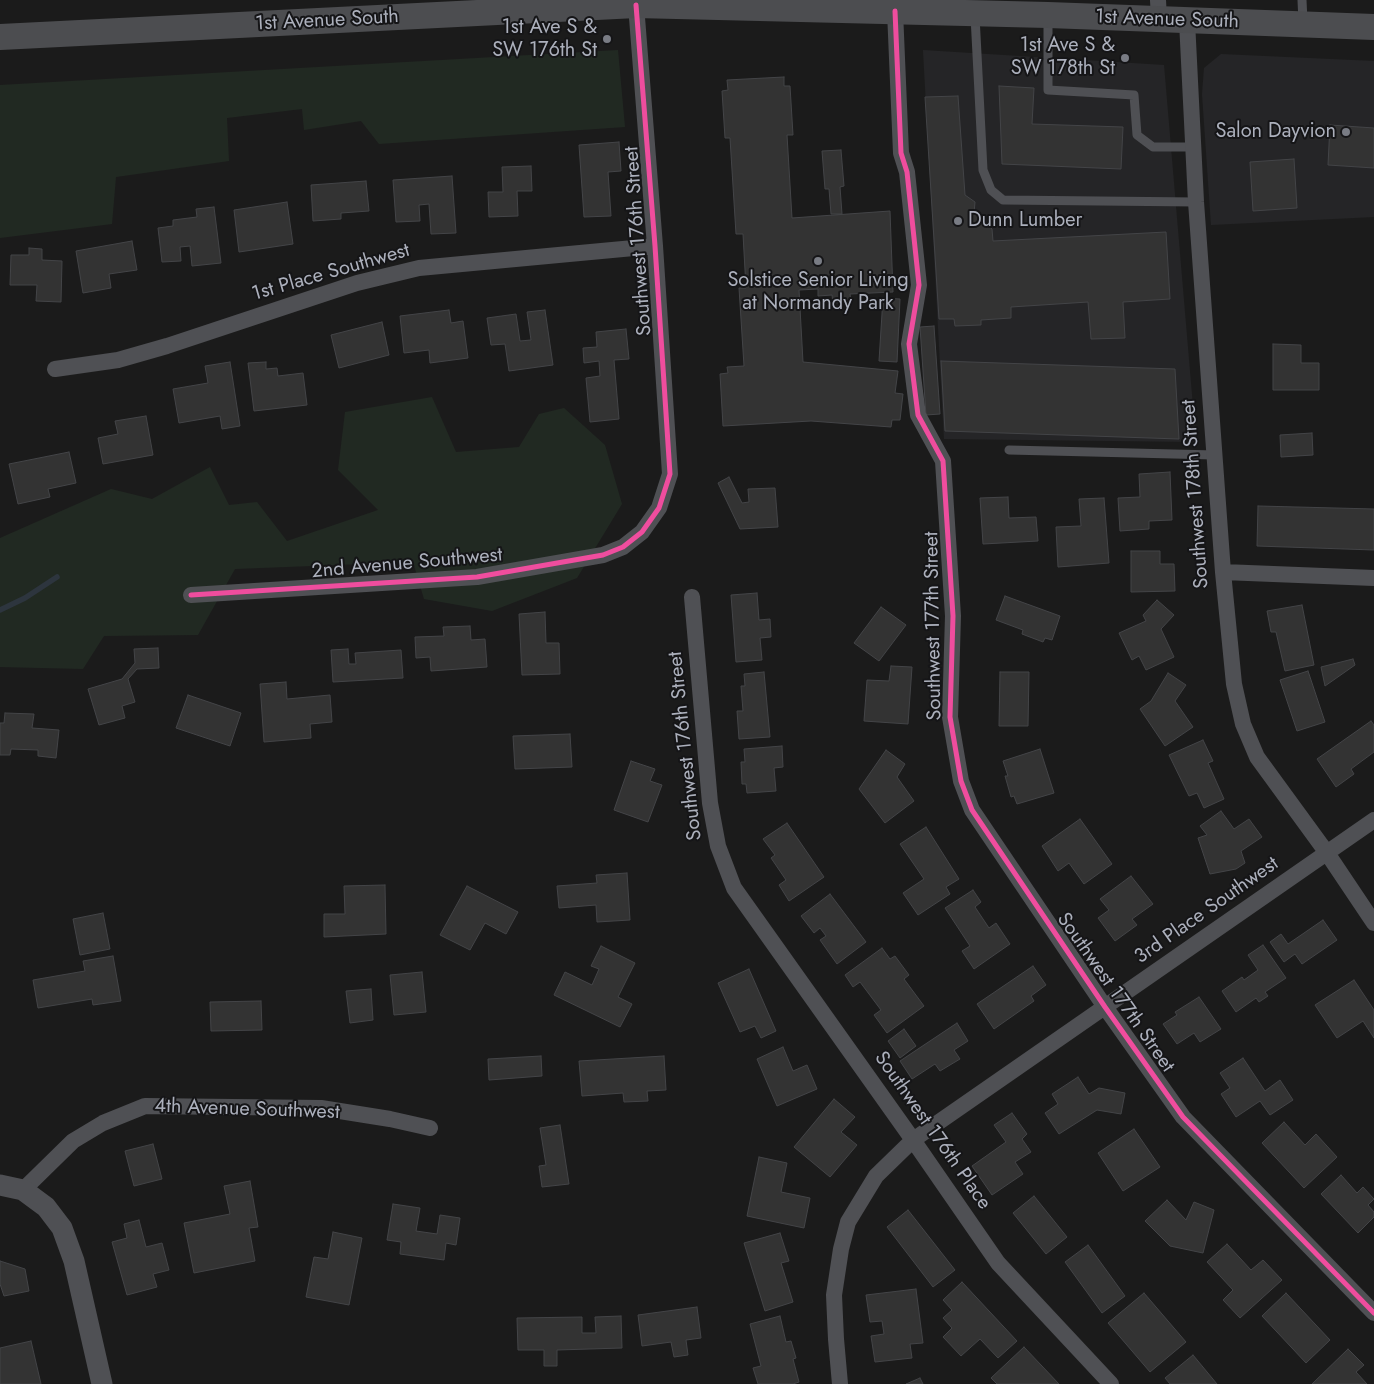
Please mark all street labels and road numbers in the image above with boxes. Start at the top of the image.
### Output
street label: 1st Avenue South [255,5,399,37]
street label: 1st Avenue South [1095,5,1239,35]
street label: Southwest 176th Street [620,145,658,337]
street label: 1st Place Southwest [249,239,413,307]
street label: Southwest 178th Street [1177,399,1215,589]
street label: Southwest 177th Street [920,531,948,721]
street label: 2nd Avenue Southwest [311,544,503,584]
street label: Southwest 176th Street [664,650,708,842]
street label: 3rd Place Southwest [1130,852,1284,970]
street label: Southwest 177th Street [1051,909,1179,1077]
street label: Southwest 176th Place [868,1047,996,1215]
street label: 4th Avenue Southwest [154,1095,340,1125]

